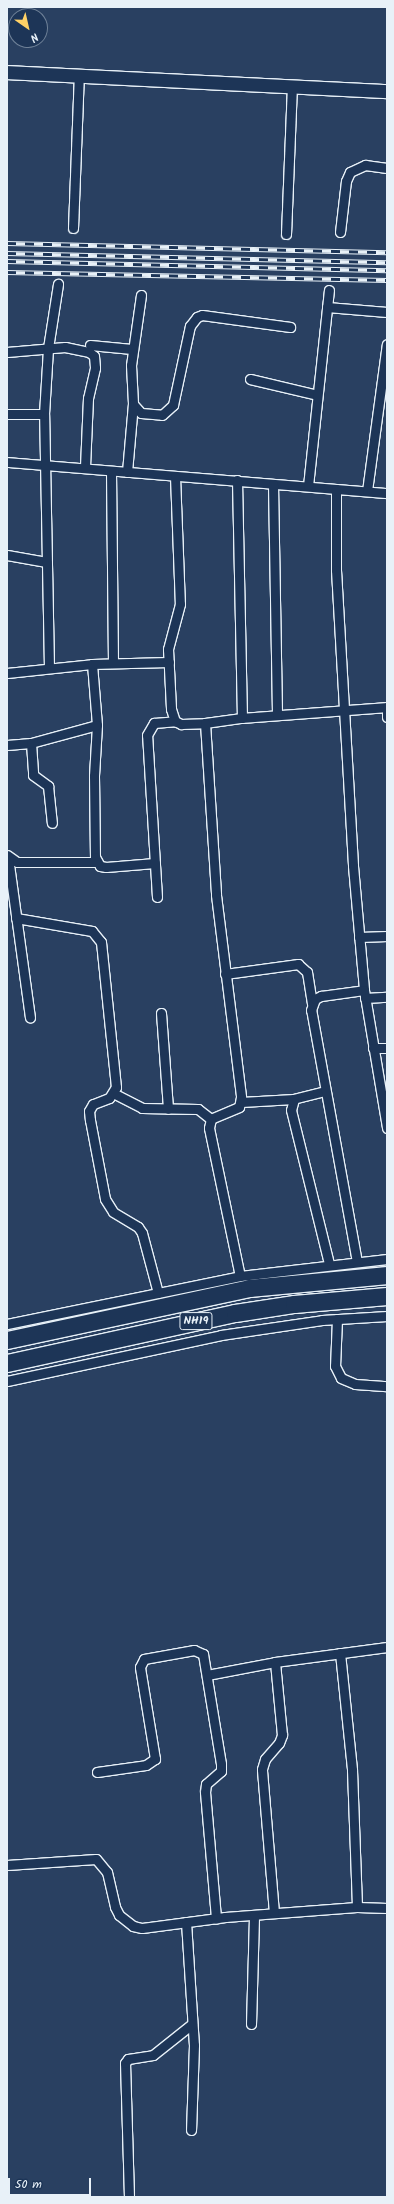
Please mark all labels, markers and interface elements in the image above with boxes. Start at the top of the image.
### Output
north arrow [8,8,48,48]
text: N [26,28,42,47]
road number: NH19 [179,1311,213,1331]
scale bar [10,2170,93,2196]
text: 50 m [15,2175,42,2194]

